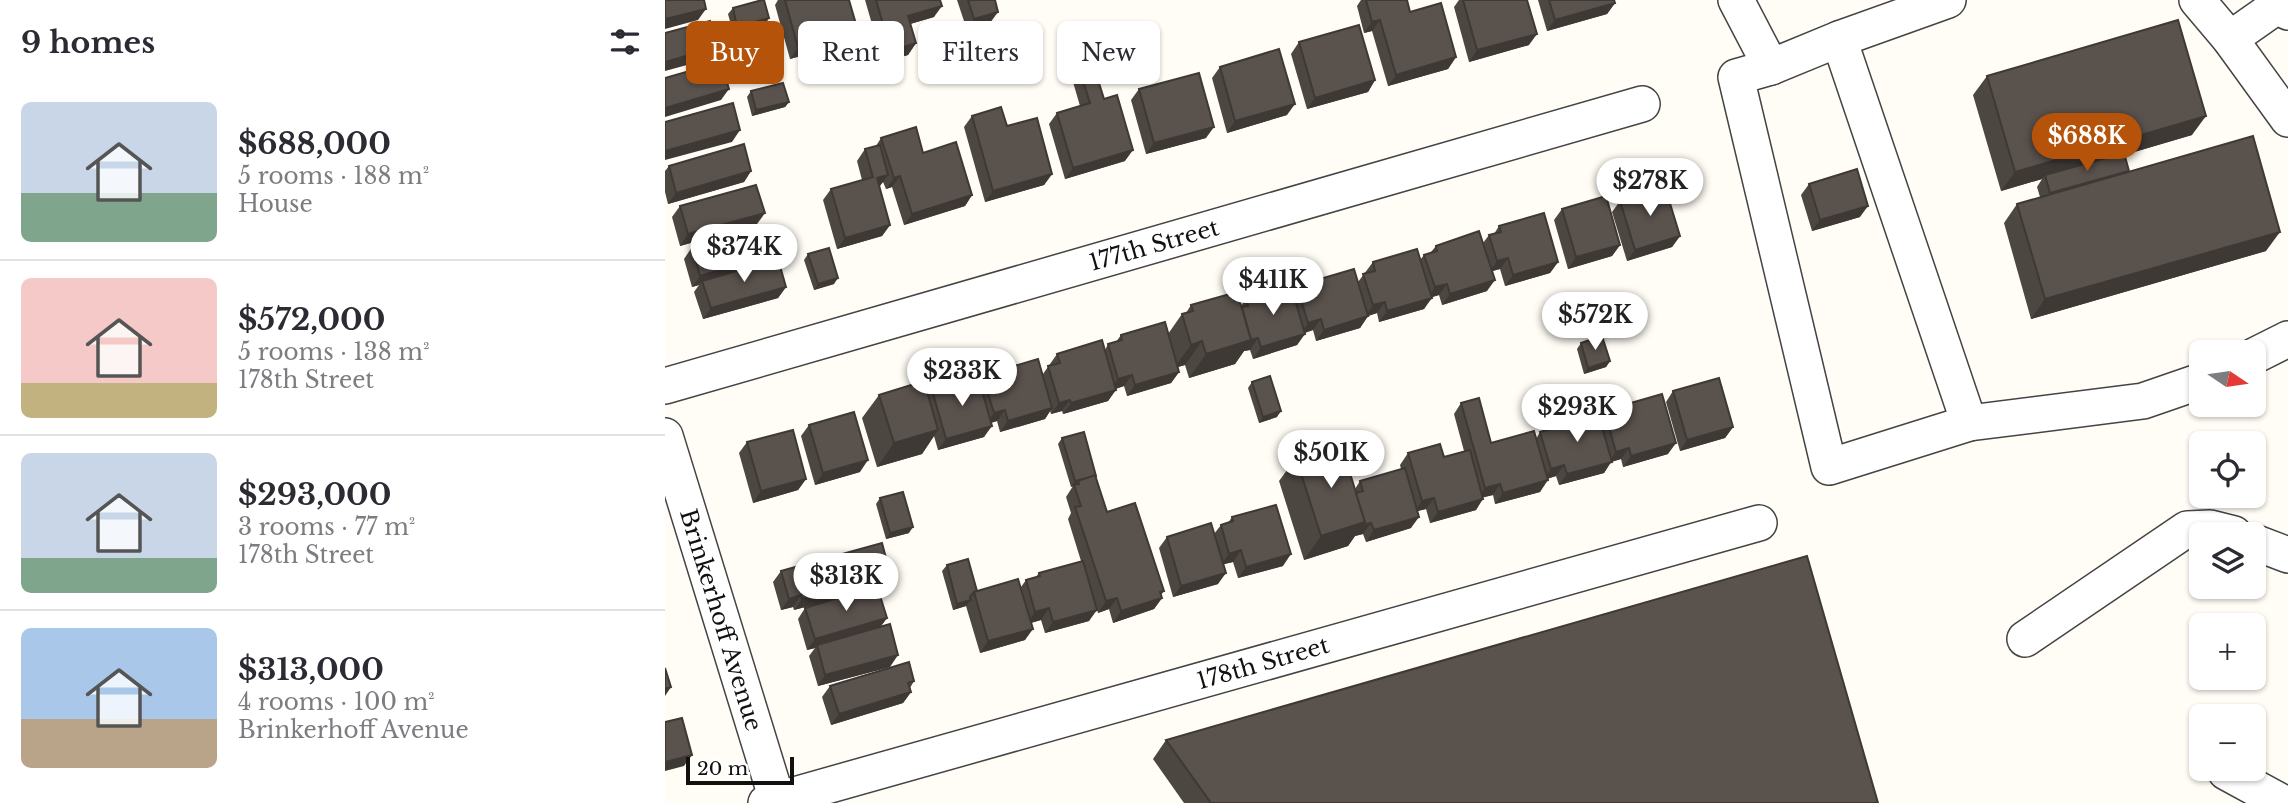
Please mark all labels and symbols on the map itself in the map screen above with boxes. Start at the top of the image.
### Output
pin: $688K [2038,114,2136,173]
pin: $278K [1601,158,1699,218]
street label: 177th Street [1086,213,1222,277]
pin: $374K [695,224,793,284]
pin: $411K [1224,258,1322,317]
pin: $572K [1546,292,1644,352]
north arrow [2189,340,2266,416]
pin: $233K [913,348,1011,408]
pin: $293K [1528,384,1626,444]
pin: $501K [1282,430,1380,490]
street label: Brinkerhoff Avenue [674,506,768,734]
pin: $313K [797,554,895,613]
street label: 178th Street [1194,631,1333,695]
scale bar [686,754,795,786]

